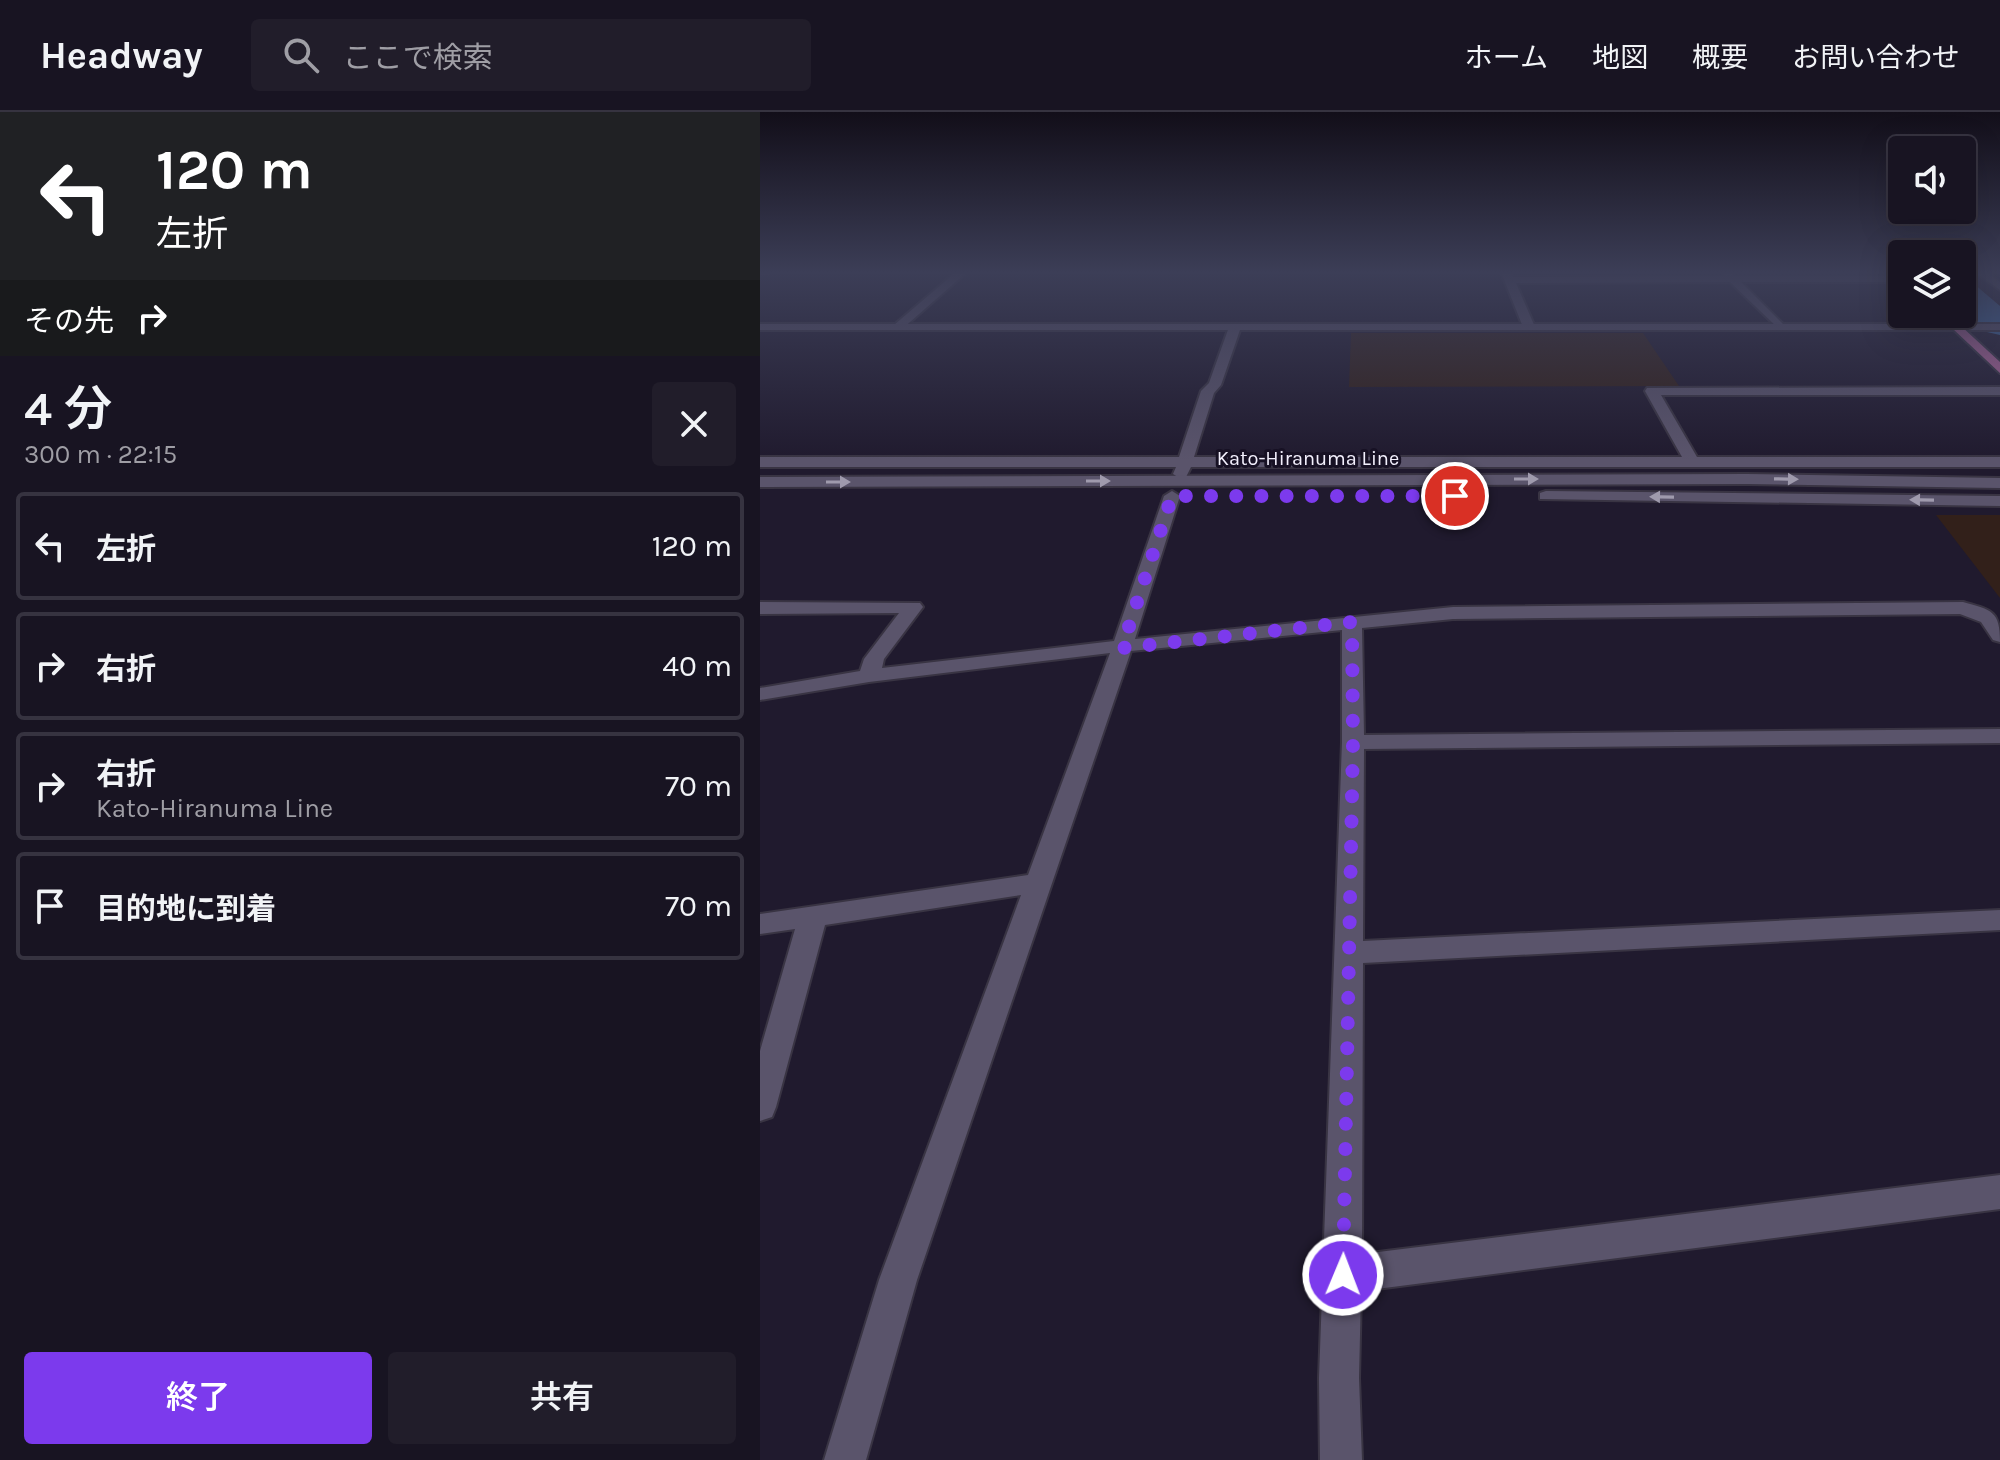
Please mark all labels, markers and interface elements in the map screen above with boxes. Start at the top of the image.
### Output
search box [251,19,811,91]
text: Headway [40,33,203,78]
icon: search [279,33,323,77]
text: ここで検索 [343,40,493,76]
text: ホーム [1465,41,1548,74]
text: 地図 [1592,41,1648,74]
text: 概要 [1692,41,1748,74]
text: お問い合わせ [1792,41,1960,74]
map controls [1888,136,1976,328]
button: sound [1888,136,1976,224]
text: 120 m [156,137,313,202]
icon: left [24,144,128,248]
text: 左折 [156,213,228,255]
button: layers [1888,240,1976,328]
icon: right [130,296,174,340]
text: その先 [24,303,114,339]
text: 4 分 [24,381,112,437]
button: close [652,382,736,466]
text: 300 m · 22:15 [24,439,177,470]
street label: Kato-Hiranuma Line [1217,447,1399,470]
pin [1421,462,1489,530]
one-way arrow [1514,473,1539,485]
one-way arrow [1774,473,1799,485]
icon: arrive [1433,474,1477,518]
one-way arrow [826,475,851,488]
one-way arrow [1086,475,1111,487]
one-way arrow [1649,491,1674,503]
one-way arrow [1909,494,1934,507]
icon: left [28,524,72,568]
text: 120 m [652,528,732,564]
text: 左折 [96,531,156,567]
icon: right [28,644,72,688]
text: 40 m [662,648,732,684]
text: 右折 [96,651,156,687]
text: 右折 [96,756,156,792]
icon: right [28,764,72,808]
text: 70 m [665,768,732,804]
text: Kato-Hiranuma Line [96,793,333,824]
icon: arrive [28,884,72,928]
text: 70 m [665,888,732,924]
text: 目的地に到着 [96,891,276,927]
position arrow [1301,1233,1385,1317]
button: 終了 [24,1352,372,1444]
button: 共有 [388,1352,736,1444]

